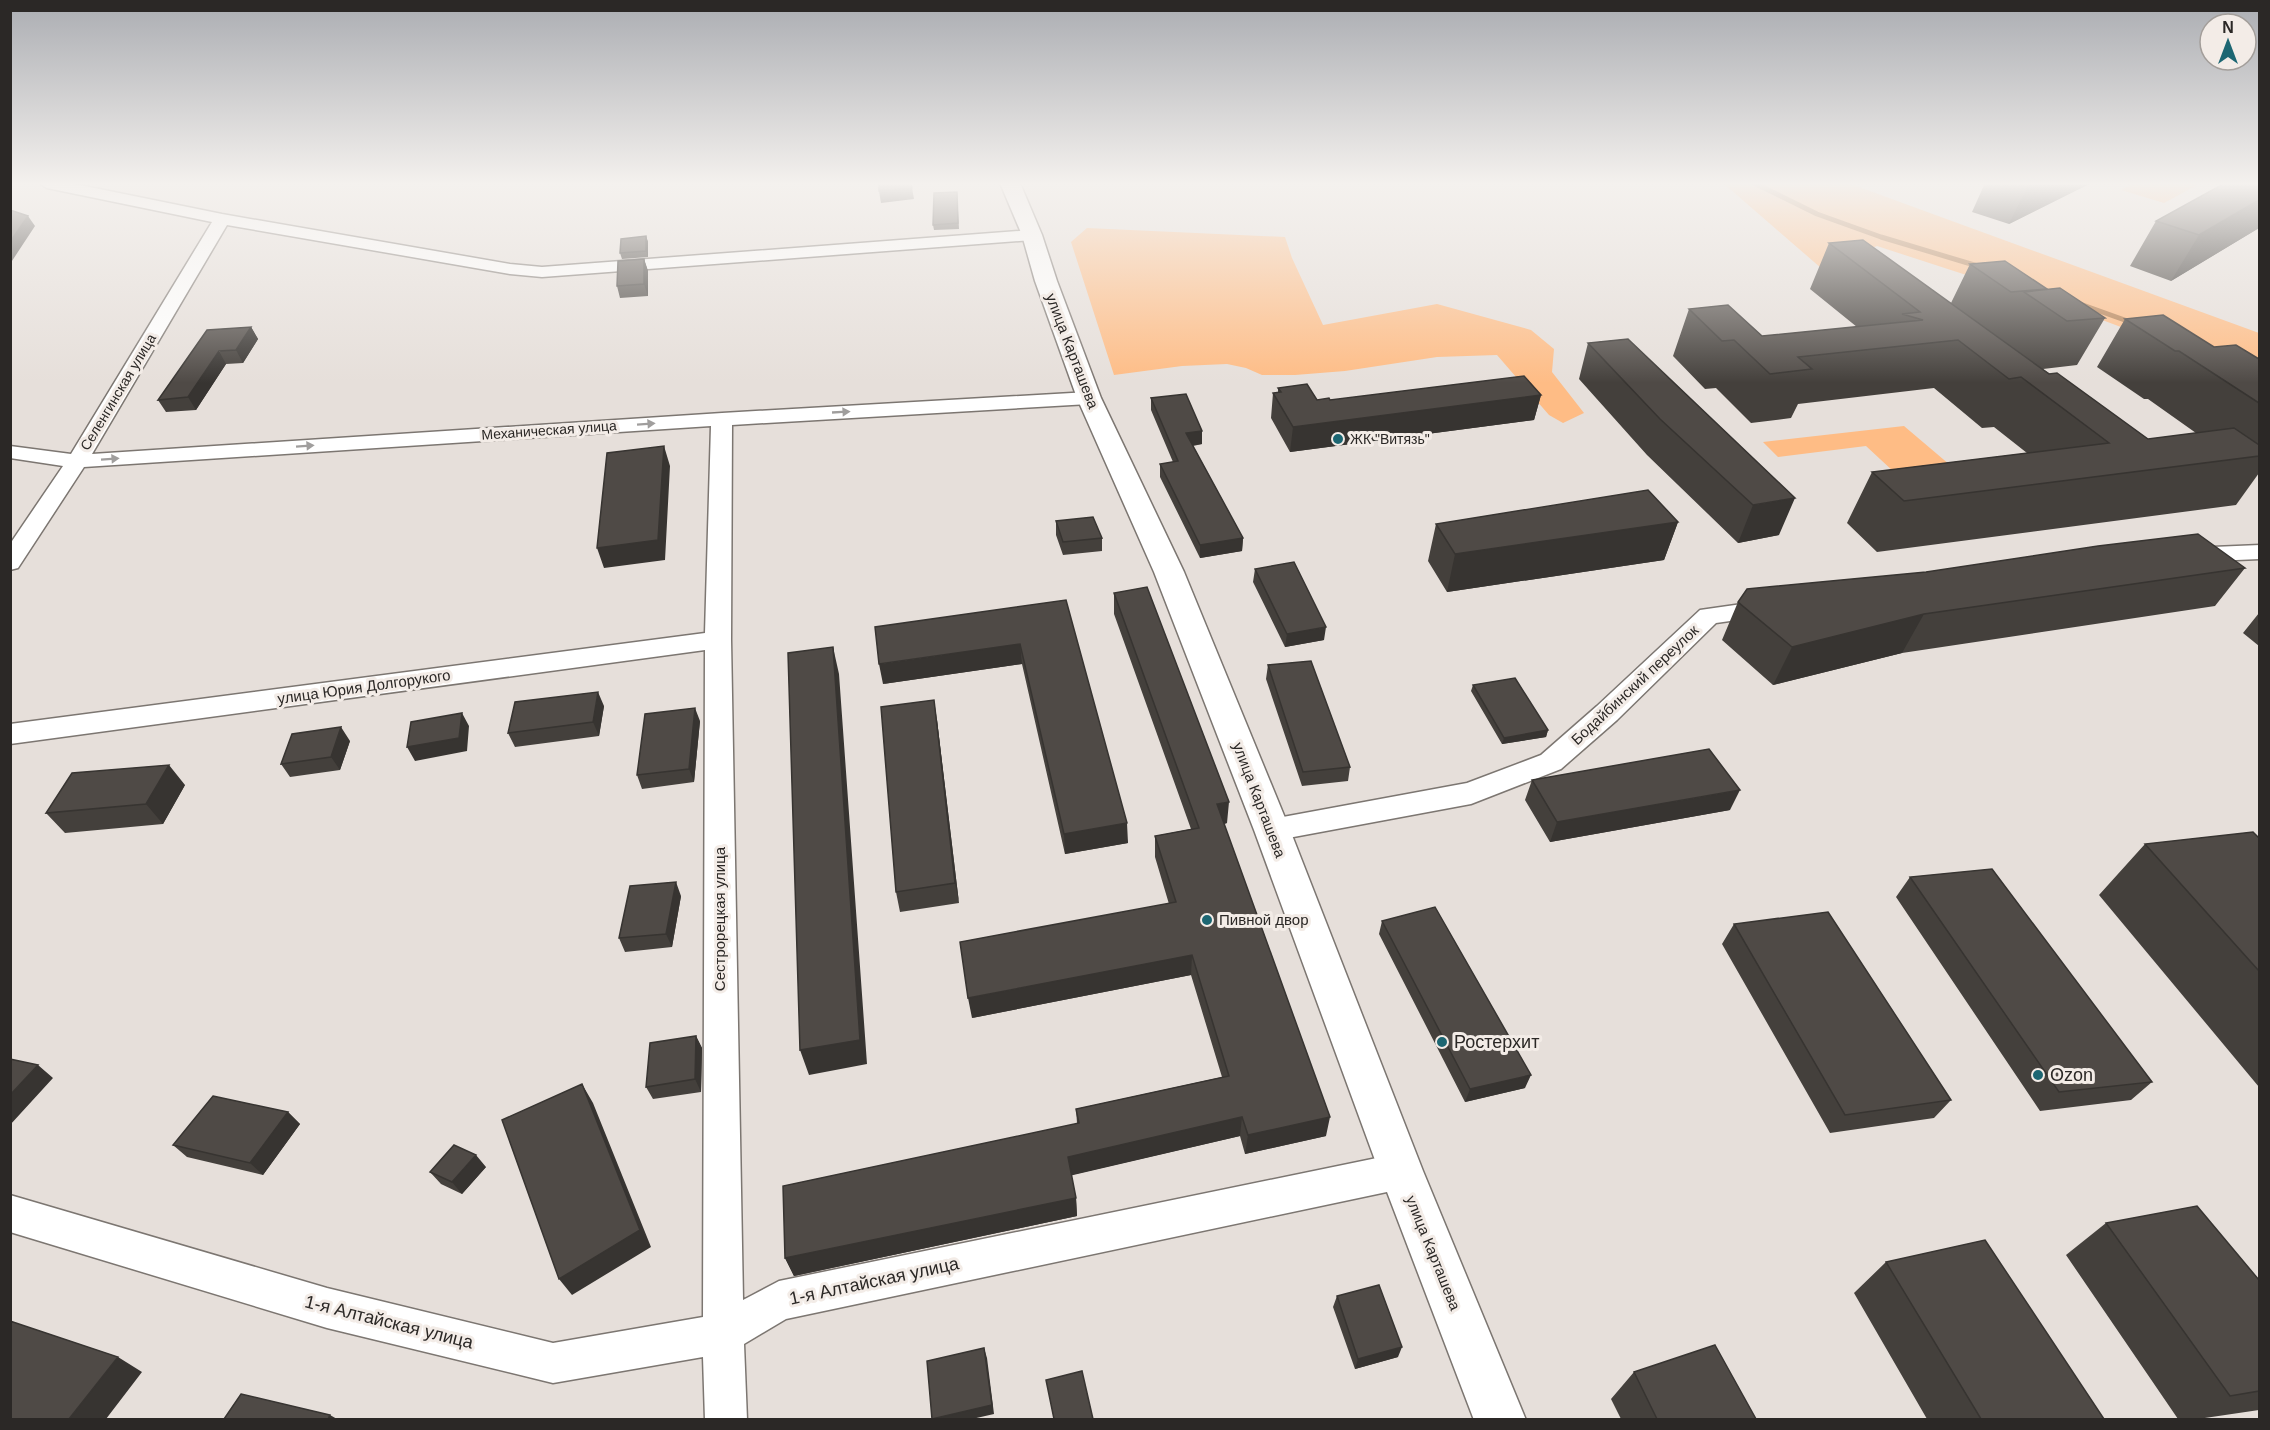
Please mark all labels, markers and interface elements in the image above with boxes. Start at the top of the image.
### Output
north arrow [2198,12,2258,72]
text: N [2222,19,2234,36]
street label: улица Карташева [1043,291,1103,411]
street label: Селенгинская улица [77,331,159,453]
one-way arrow [831,408,850,417]
street label: Механическая улица [481,417,617,443]
one-way arrow [637,419,656,429]
place label: ЖК "Витязь" [1350,431,1430,447]
marker: ЖК "Витязь" [1331,432,1345,446]
one-way arrow [296,441,315,451]
one-way arrow [101,454,120,463]
street label: Бодайбинский переулок [1568,621,1702,748]
street label: улица Юрия Долгорукого [276,666,451,707]
street label: улица Карташева [1230,740,1290,860]
street label: Сестрорецкая улица [711,846,728,991]
place label: Пивной двор [1219,911,1309,928]
marker: Пивной двор [1200,913,1214,927]
place label: Ростерхит [1454,1032,1539,1052]
marker: Ростерхит [1435,1035,1449,1049]
place label: Ozon [2050,1065,2093,1085]
marker: Ozon [2031,1068,2045,1082]
street label: улица Карташева [1403,1193,1464,1313]
street label: 1-я Алтайская улица [787,1253,962,1309]
street label: 1-я Алтайская улица [303,1291,476,1353]

